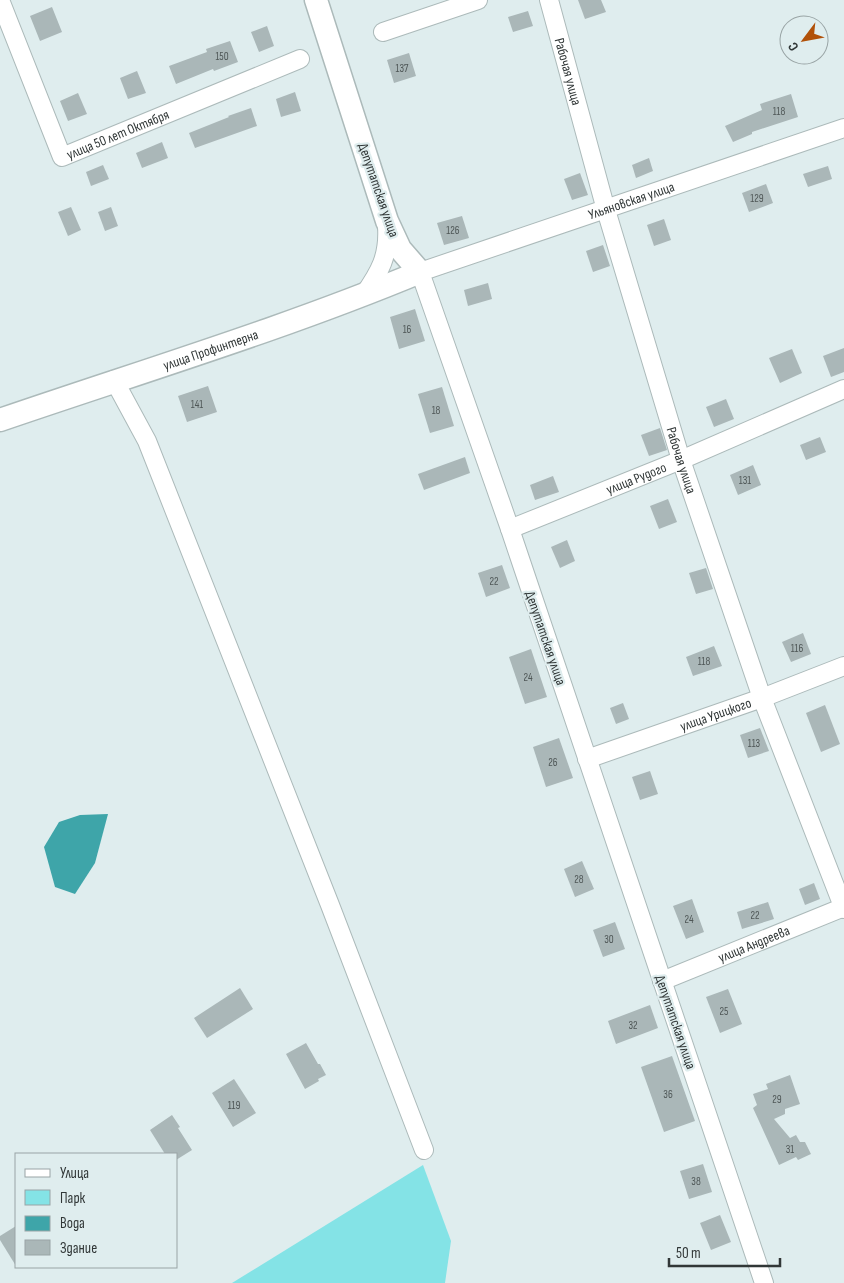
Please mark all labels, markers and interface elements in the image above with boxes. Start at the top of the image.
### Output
north arrow [779,15,829,65]
street label: Рабочая улица [551,36,585,107]
text: С [784,39,803,54]
house number: 150 [215,50,229,63]
house number: 137 [396,62,409,75]
house number: 118 [773,105,785,118]
street label: улица 50 лет Октября [64,106,172,163]
street label: Депутатская улица [354,141,403,239]
street label: Ульяновская улица [586,178,677,223]
house number: 129 [750,192,764,205]
house number: 126 [446,224,460,237]
house number: 16 [403,323,412,336]
street label: улица Профинтерна [161,326,260,374]
house number: 141 [191,398,203,411]
house number: 18 [432,404,441,417]
street label: Рабочая улица [663,425,700,496]
street label: улица Рудого [604,459,669,498]
house number: 131 [739,474,751,487]
house number: 22 [489,575,499,588]
street label: Депутатская улица [521,589,570,687]
house number: 116 [791,642,803,655]
house number: 118 [698,655,710,668]
house number: 24 [523,671,533,684]
street label: улица Урицкого [678,694,754,735]
house number: 113 [748,737,761,750]
house number: 26 [548,756,558,769]
house number: 28 [574,873,584,886]
house number: 22 [750,909,760,922]
house number: 24 [684,913,694,926]
street label: улица Андреева [716,922,792,966]
house number: 30 [604,933,614,946]
street label: Депутатская улица [651,973,700,1071]
house number: 25 [720,1005,728,1018]
house number: 32 [628,1019,638,1032]
house number: 36 [663,1088,673,1101]
house number: 29 [772,1093,782,1106]
house number: 119 [228,1099,240,1112]
house number: 31 [786,1143,794,1156]
legend [15,1153,178,1268]
text: Улица [60,1164,89,1183]
house number: 38 [691,1175,701,1188]
text: Парк [60,1189,86,1208]
text: Вода [60,1214,85,1233]
scale bar [669,1236,780,1268]
text: Здание [60,1239,97,1258]
text: 50 m [676,1244,701,1263]

